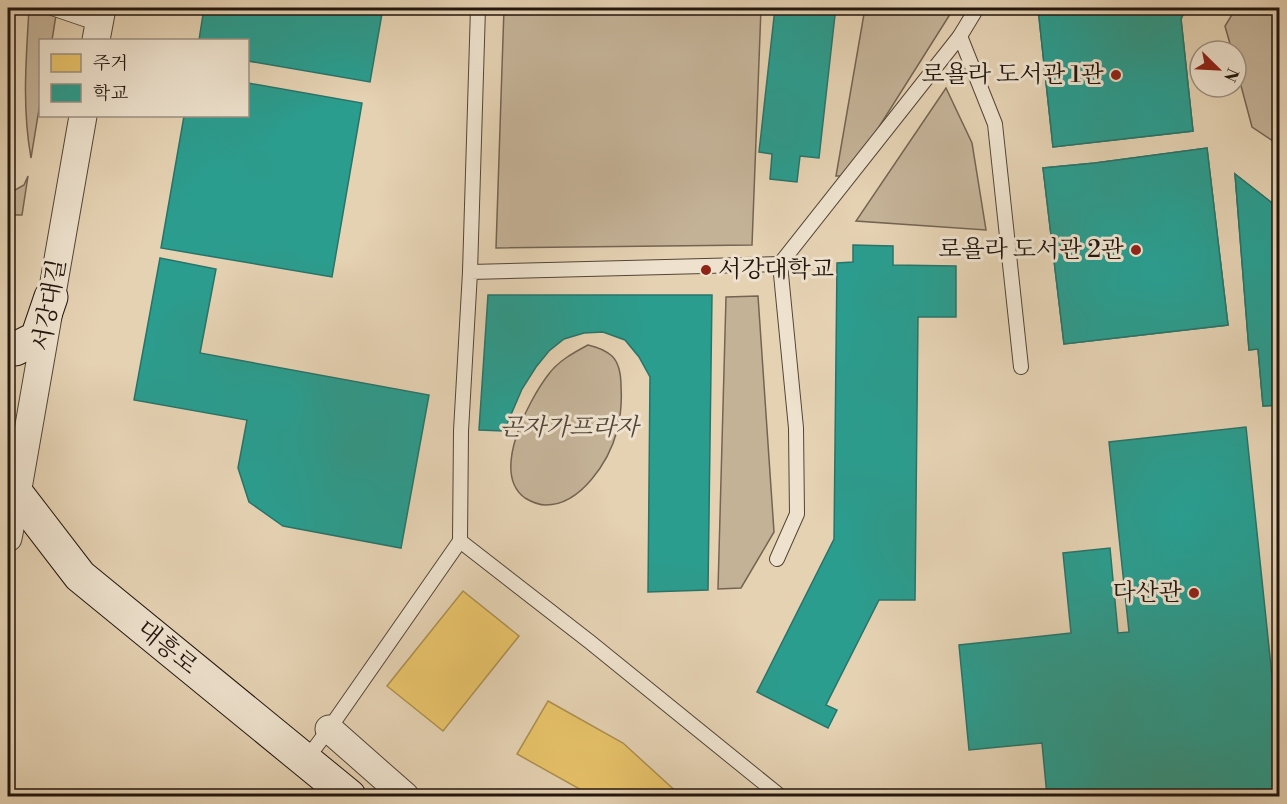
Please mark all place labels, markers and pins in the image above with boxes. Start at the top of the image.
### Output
place label: 로욜라 도서관 1관 [921,60,1104,90]
marker: 로욜라 도서관 1관 [1109,68,1123,82]
place label: 로욜라 도서관 2관 [938,235,1124,265]
marker: 로욜라 도서관 2관 [1129,243,1143,257]
place label: 서강대학교 [718,255,834,285]
marker: 서강대학교 [699,263,713,277]
place label: 다산관 [1112,578,1182,608]
marker: 다산관 [1187,586,1201,600]

